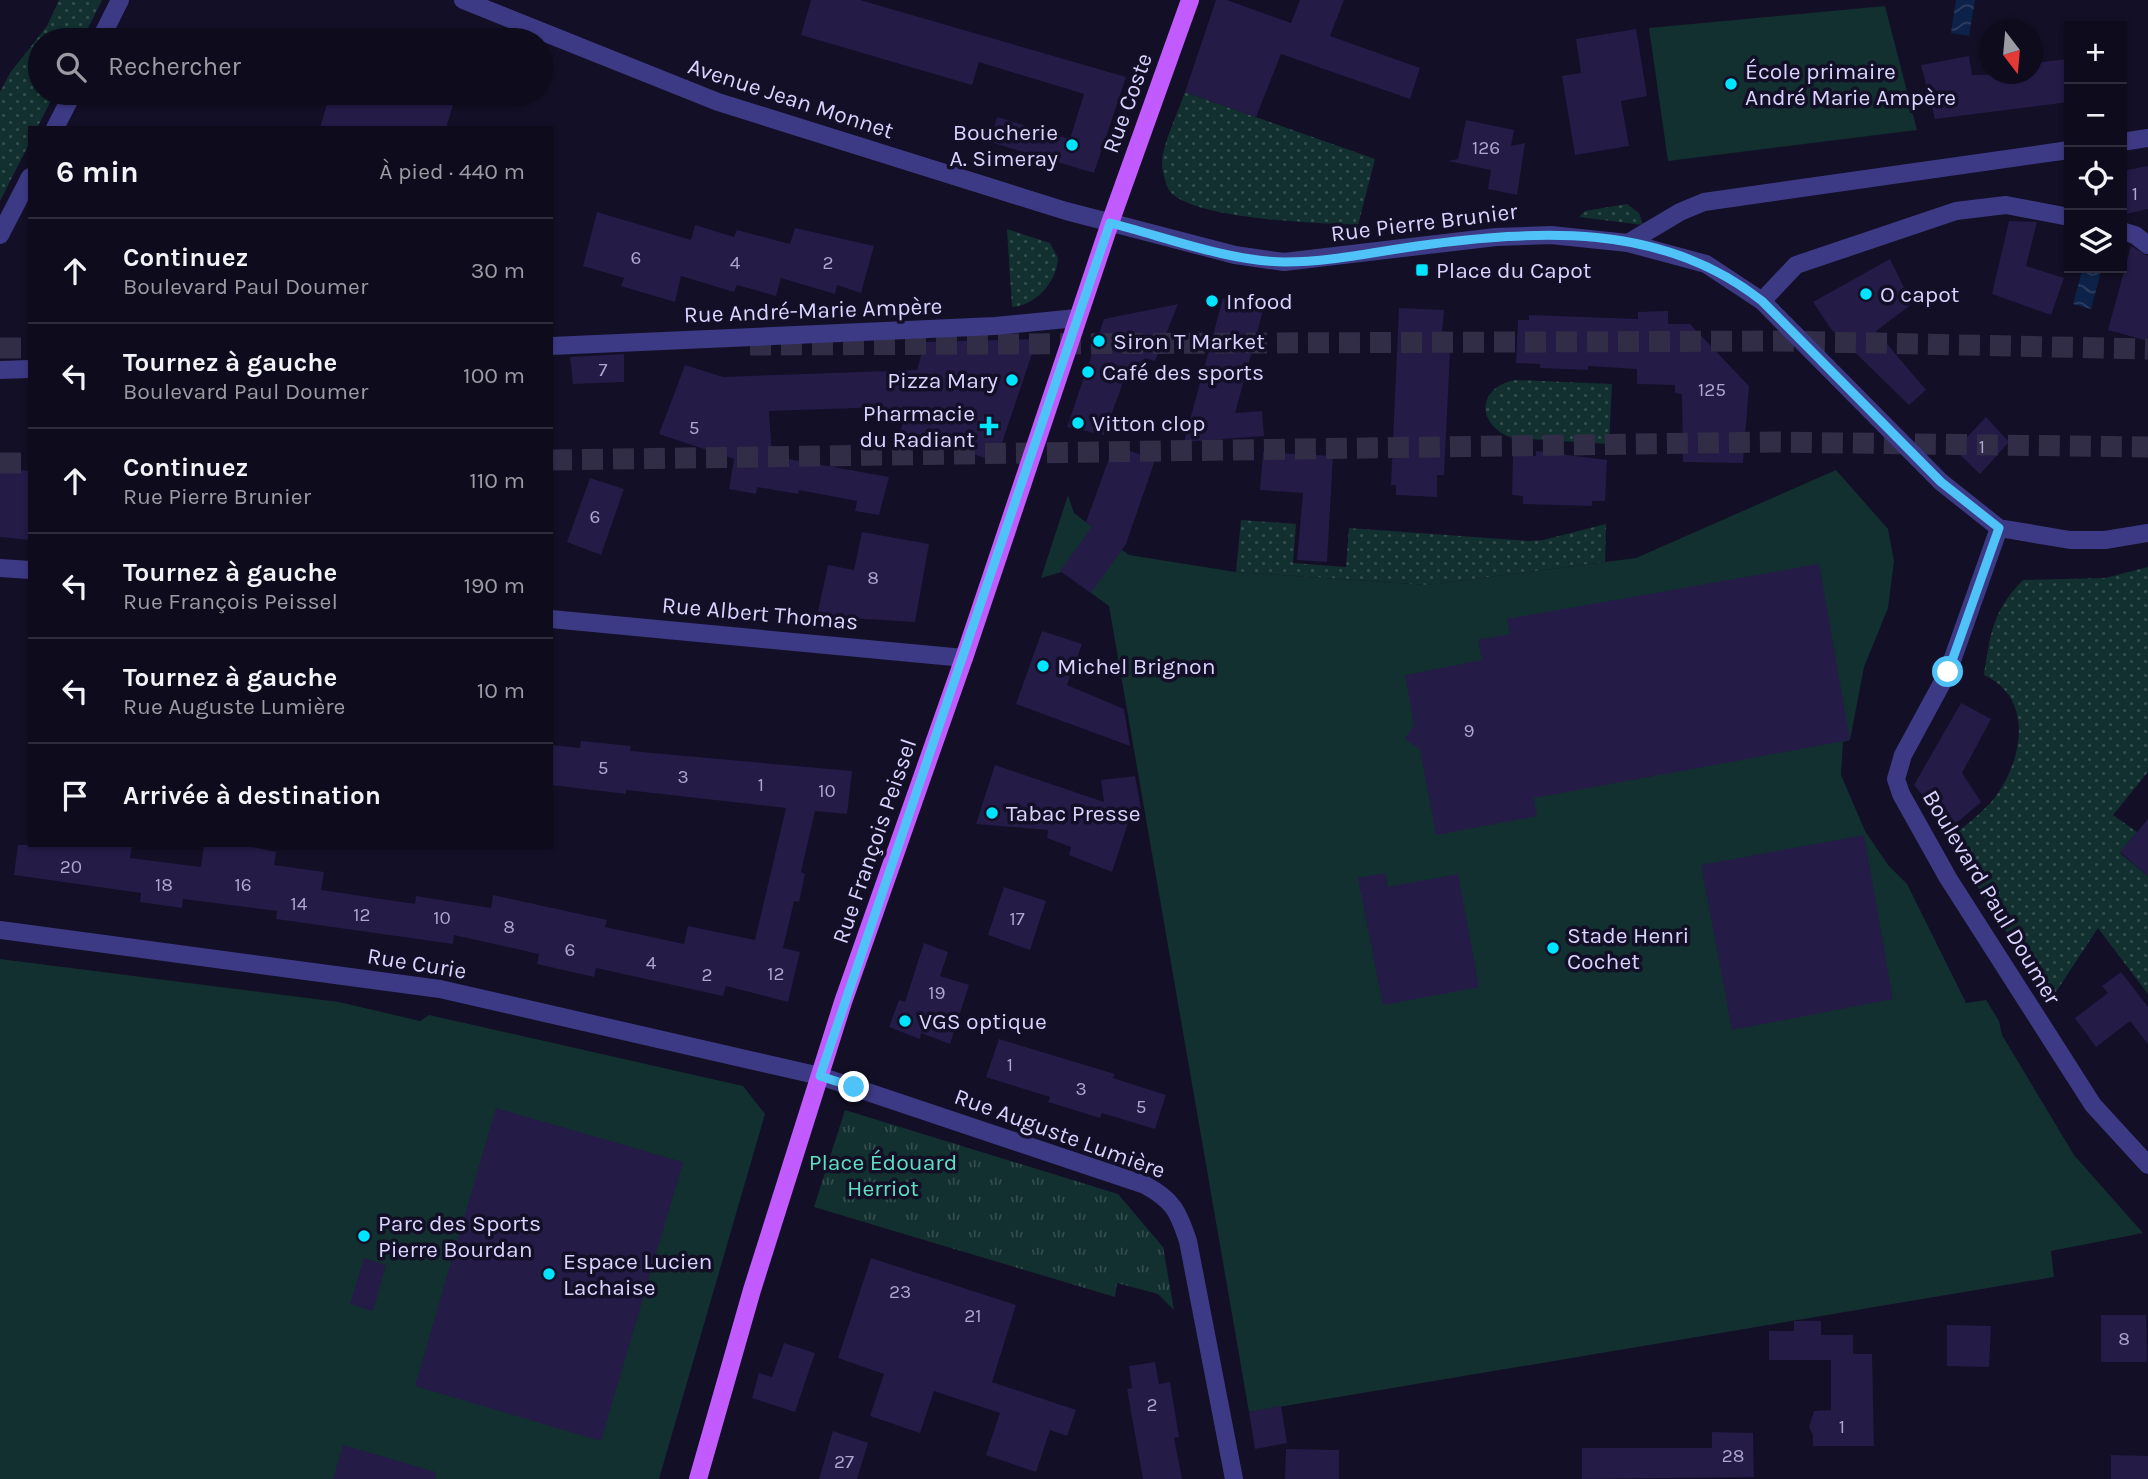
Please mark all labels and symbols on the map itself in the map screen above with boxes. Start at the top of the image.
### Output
north arrow [1980,21,2043,84]
street label: Rue Coste [1097,49,1158,157]
street label: Avenue Jean Monnet [685,52,897,145]
place label: École primaire André Marie Ampère [1745,58,1956,111]
marker: École primaire André Marie Ampère [1723,76,1739,92]
place label: Boucherie A. Simeray [949,119,1058,172]
marker: Boucherie A. Simeray [1064,137,1080,153]
house number: 126 [1472,137,1500,159]
house number: 1 [2132,183,2138,205]
street label: Rue Pierre Brunier [1329,198,1520,247]
house number: 6 [631,247,641,269]
house number: 4 [730,252,741,274]
house number: 2 [822,252,834,274]
place label: Place du Capot [1436,257,1592,284]
marker: Place du Capot [1414,262,1430,278]
place label: O capot [1880,281,1960,308]
marker: O capot [1858,286,1874,302]
place label: Infood [1226,288,1293,315]
street label: Rue André-Marie Ampère [683,292,943,329]
marker: Infood [1204,293,1220,309]
place label: Siron T Market [1113,328,1265,355]
marker: Siron T Market [1091,333,1107,349]
house number: 7 [599,359,608,381]
place label: Café des sports [1102,359,1264,386]
marker: Café des sports [1080,364,1096,380]
place label: Pizza Mary [887,367,998,394]
marker: Pizza Mary [1004,372,1020,388]
house number: 125 [1698,379,1726,401]
place label: Pharmacie du Radiant [860,400,975,453]
place label: Vitton clop [1092,410,1205,437]
marker: Vitton clop [1070,415,1086,431]
house number: 5 [689,417,699,439]
marker: Pharmacie du Radiant [981,418,997,434]
house number: 1 [1979,436,1985,458]
house number: 6 [590,506,600,528]
house number: 8 [867,567,879,589]
street label: Rue Albert Thomas [661,591,859,636]
place label: Michel Brignon [1057,653,1216,680]
route start [1932,656,1963,687]
marker: Michel Brignon [1035,658,1051,674]
house number: 9 [1463,720,1475,742]
street label: Rue François Peissel [827,735,922,947]
house number: 5 [598,757,608,779]
house number: 3 [677,766,689,788]
house number: 1 [758,774,764,796]
house number: 10 [818,780,836,802]
street label: Boulevard Paul Doumer [1917,785,2067,1010]
place label: Tabac Presse [1006,800,1141,827]
marker: Tabac Presse [984,805,1000,821]
house number: 20 [60,856,82,878]
house number: 18 [155,874,173,896]
house number: 16 [234,874,252,896]
house number: 14 [291,893,308,915]
house number: 12 [353,904,371,926]
house number: 10 [433,907,451,929]
house number: 17 [1009,908,1025,930]
house number: 8 [503,916,515,938]
place label: Stade Henri Cochet [1567,922,1689,975]
house number: 6 [565,939,575,961]
marker: Stade Henri Cochet [1545,940,1561,956]
street label: Rue Curie [365,942,469,985]
house number: 4 [646,952,657,974]
house number: 12 [767,963,785,985]
house number: 2 [701,964,713,986]
house number: 19 [928,982,946,1004]
place label: VGS optique [919,1008,1047,1035]
marker: VGS optique [897,1013,913,1029]
house number: 1 [1007,1054,1013,1076]
route end [838,1071,869,1102]
house number: 3 [1075,1078,1087,1100]
street label: Rue Auguste Lumière [951,1083,1169,1184]
house number: 5 [1136,1096,1146,1118]
park label: Place Édouard Herriot [809,1149,957,1202]
place label: Parc des Sports Pierre Bourdan [378,1210,541,1263]
marker: Parc des Sports Pierre Bourdan [356,1228,372,1244]
place label: Espace Lucien Lachaise [563,1248,712,1301]
marker: Espace Lucien Lachaise [541,1266,557,1282]
house number: 23 [889,1281,911,1303]
house number: 21 [964,1305,982,1327]
house number: 8 [2118,1328,2130,1350]
house number: 2 [1146,1394,1158,1416]
house number: 1 [1839,1416,1845,1438]
house number: 28 [1722,1445,1744,1467]
house number: 27 [834,1451,854,1473]

